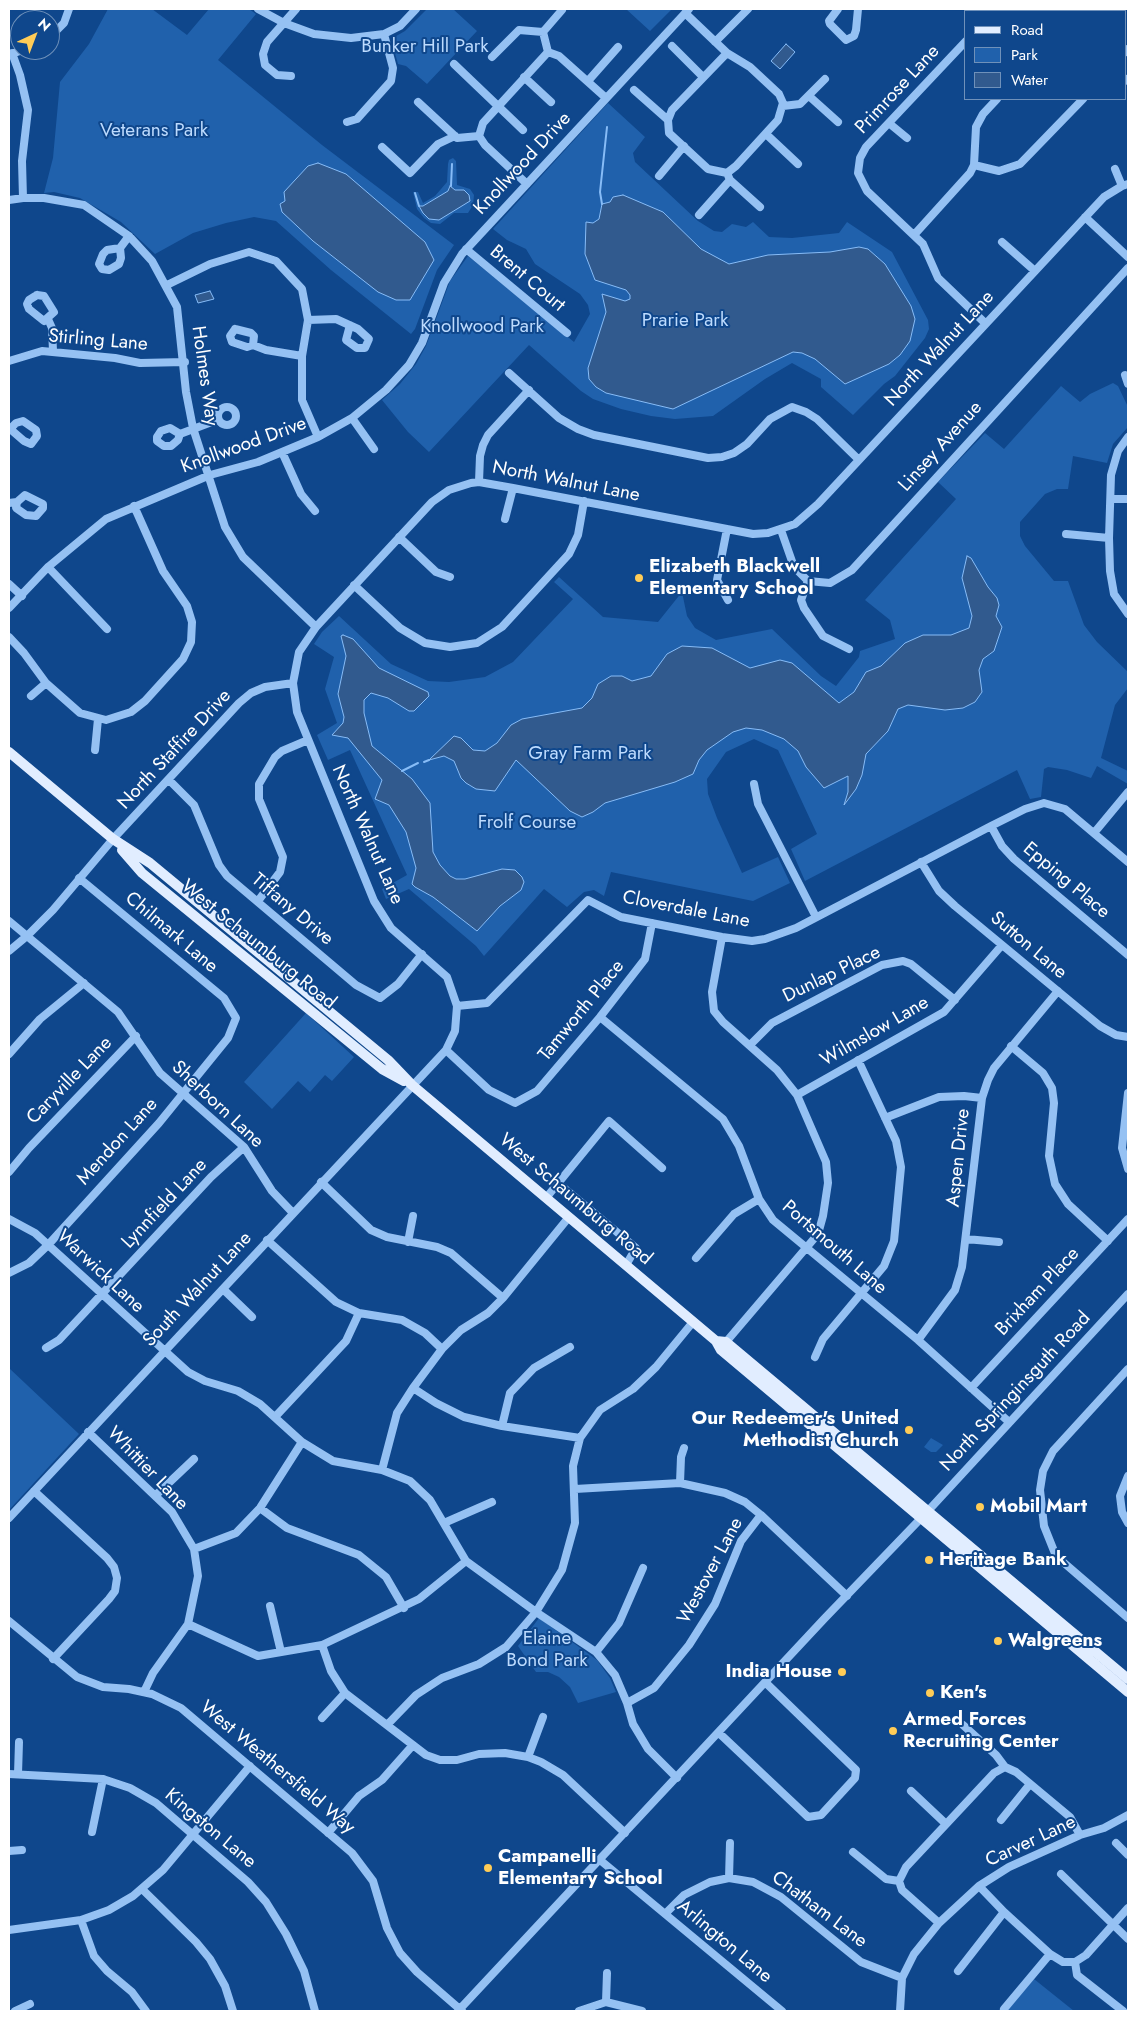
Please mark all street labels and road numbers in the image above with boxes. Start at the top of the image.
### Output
street label: Primrose Lane [851,41,945,139]
street label: Knollwood Drive [470,108,576,220]
street label: Brent Court [485,241,569,317]
street label: North Walnut Lane [881,286,999,412]
street label: Stirling Lane [47,325,149,357]
street label: Holmes Way [186,325,222,427]
street label: Linsey Avenue [894,397,988,497]
street label: Knollwood Drive [178,413,310,479]
street label: North Walnut Lane [490,457,642,507]
street label: North Staffire Drive [114,685,236,815]
street label: North Walnut Lane [326,762,408,908]
street label: Epping Place [1018,838,1114,924]
street label: Tiffany Drive [246,869,338,951]
street label: West Schaumburg Road [176,875,340,1015]
street label: Cloverdale Lane [620,886,752,934]
street label: Chilmark Lane [120,888,222,978]
street label: Sutton Lane [985,907,1071,985]
street label: Dunlap Place [780,942,884,1008]
street label: Tamworth Place [534,956,630,1066]
street label: Wilmslow Lane [817,992,933,1072]
street label: Caryville Lane [23,1032,117,1130]
street label: Sherborn Lane [166,1057,268,1153]
street label: Mendon Lane [73,1094,163,1190]
street label: Aspen Drive [943,1108,975,1208]
street label: West Schaumburg Road [494,1129,656,1271]
street label: Lynnfield Lane [118,1154,212,1254]
street label: Portsmouth Lane [777,1196,891,1300]
street label: Warwick Lane [51,1226,149,1318]
street label: South Walnut Lane [139,1228,257,1352]
street label: Brixham Place [991,1243,1085,1341]
street label: North Springinsguth Road [936,1307,1096,1477]
street label: Whittier Lane [102,1423,192,1515]
street label: Westover Lane [673,1514,749,1628]
street label: West Weathersfield Way [195,1697,359,1839]
street label: Kingston Lane [160,1784,260,1874]
street label: Carver Lane [982,1811,1080,1873]
street label: Chatham Lane [767,1867,871,1953]
street label: Arlington Lane [672,1896,776,1988]

